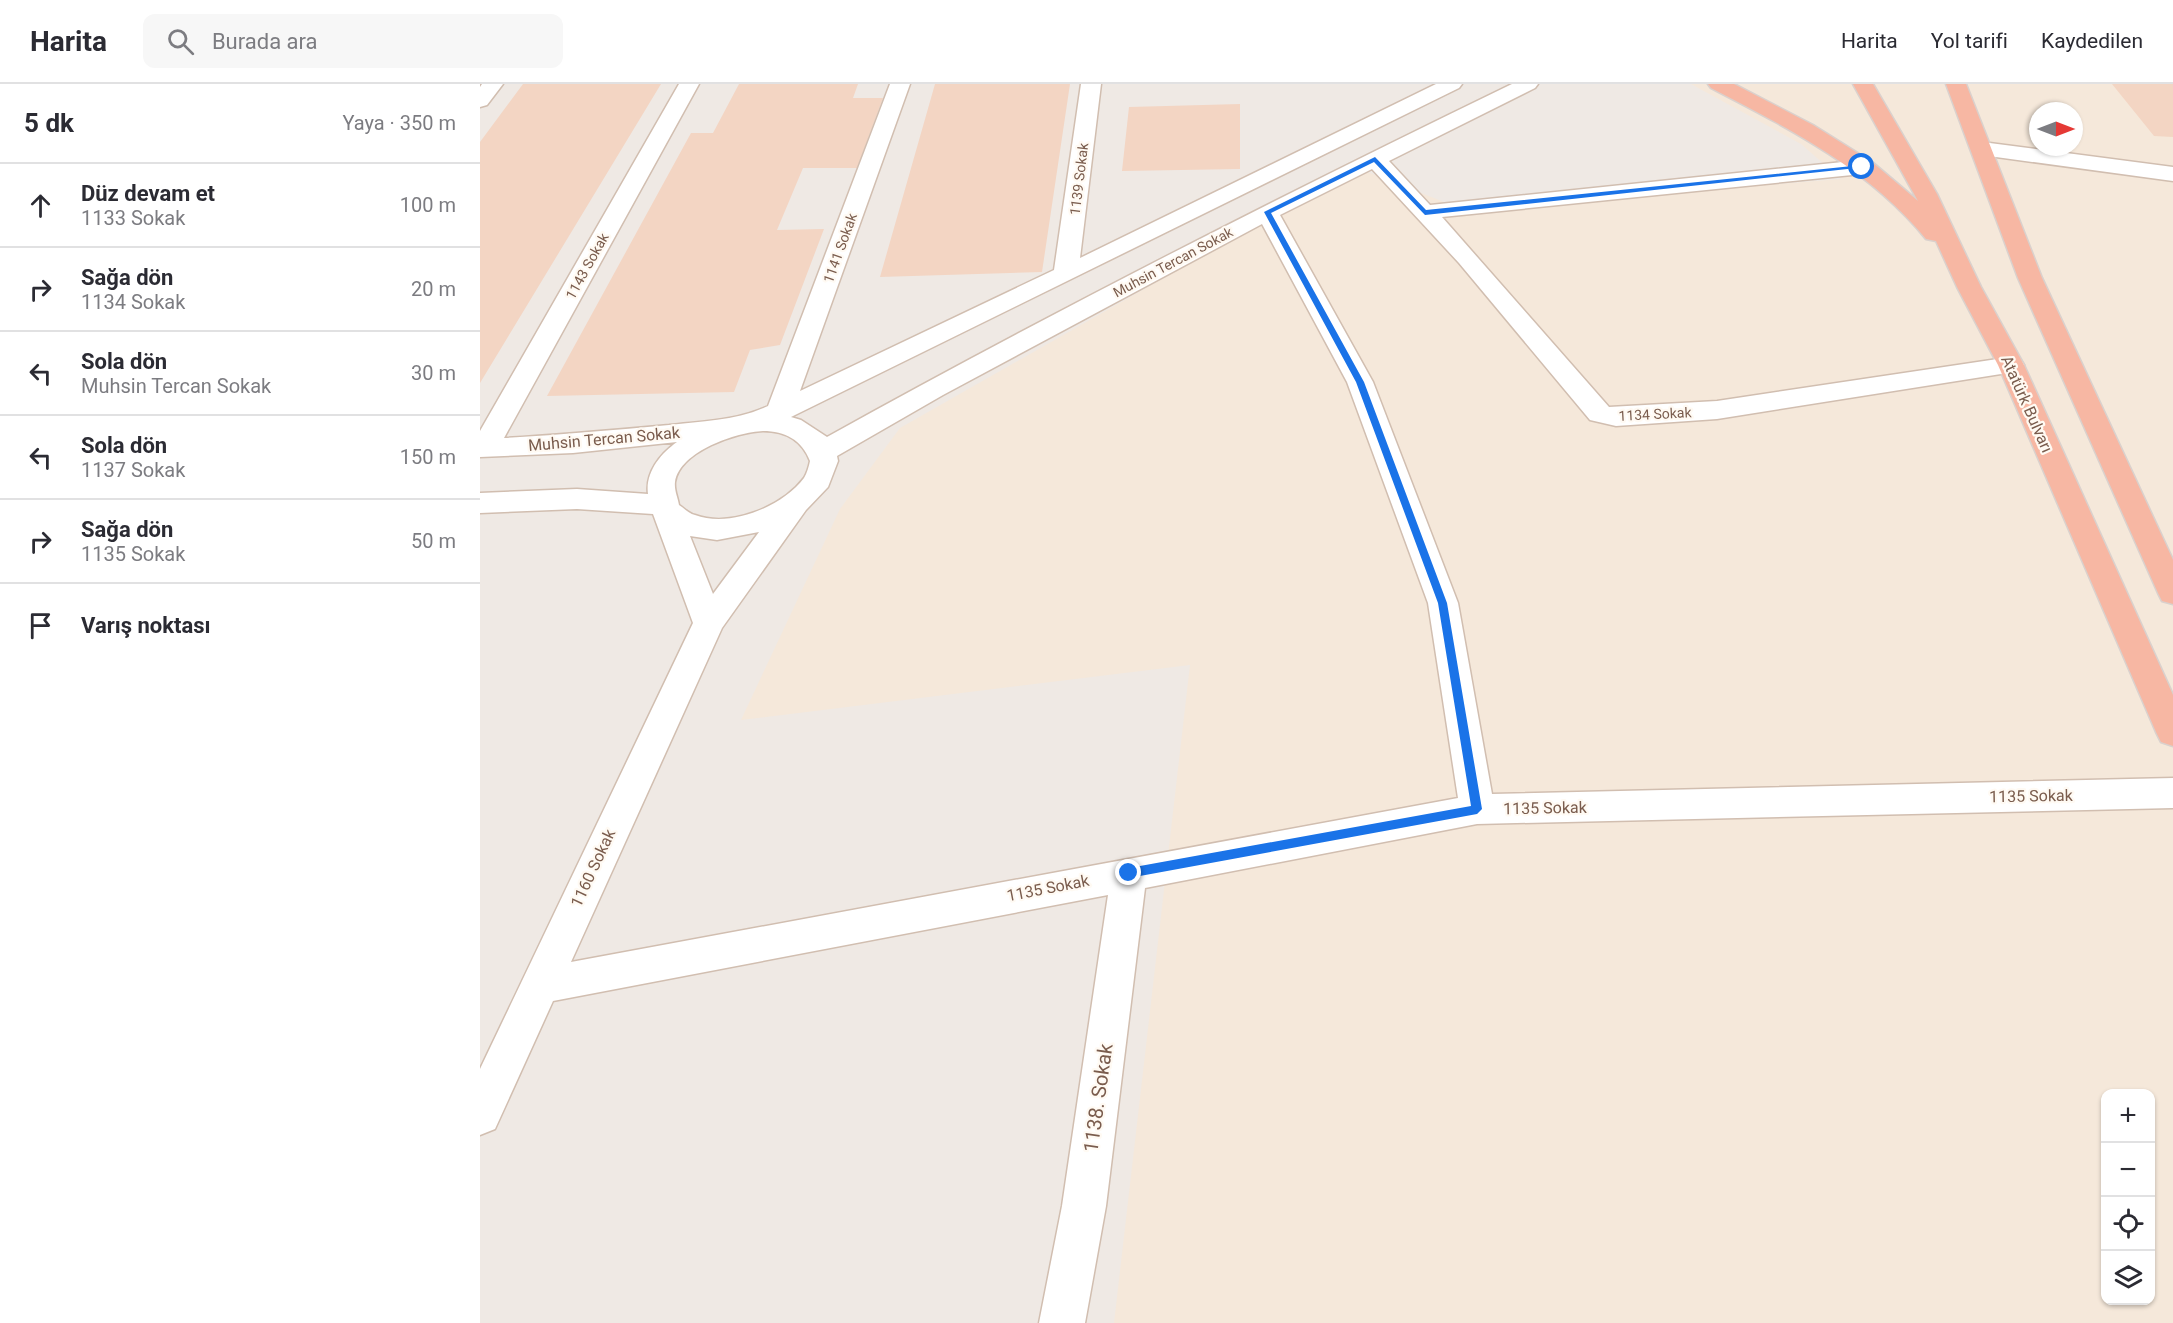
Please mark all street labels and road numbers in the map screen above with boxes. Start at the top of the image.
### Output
street label: 1139 Sokak [1067,141,1092,216]
street label: 1141 Sokak [820,210,860,285]
street label: Muhsin Tercan Sokak [1110,223,1236,300]
street label: 1143 Sokak [562,229,612,302]
street label: Atatürk Bulvarı [1997,353,2057,455]
street label: 1134 Sokak [1618,404,1693,424]
street label: Muhsin Tercan Sokak [527,423,682,455]
street label: 1135 Sokak [1989,786,2074,806]
street label: 1135 Sokak [1503,798,1588,818]
street label: 1160 Sokak [567,825,620,910]
street label: 1135 Sokak [1005,871,1092,905]
street label: 1138. Sokak [1078,1041,1118,1154]

